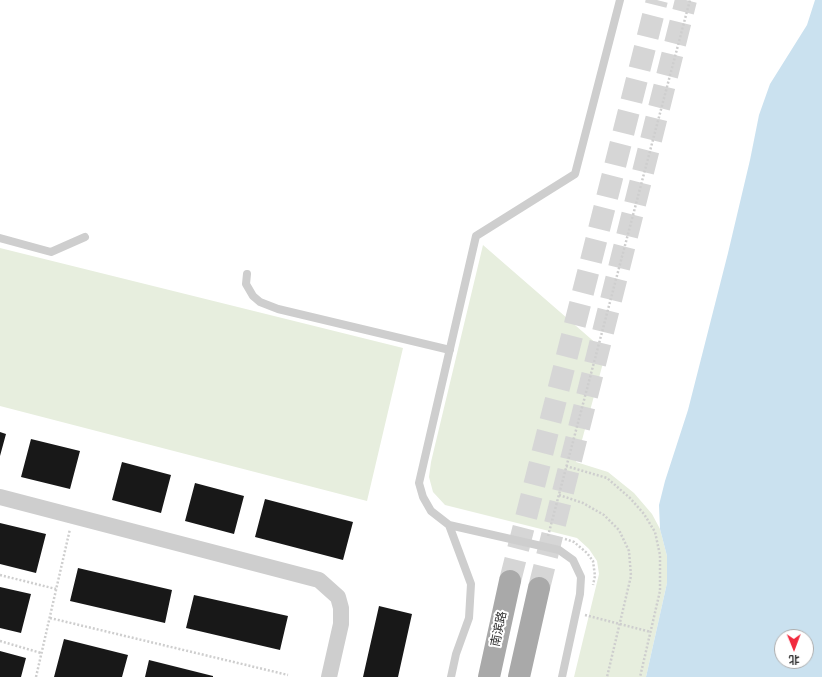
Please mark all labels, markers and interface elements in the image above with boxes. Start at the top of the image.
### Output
street label: 南滨路 [488,610,510,648]
north arrow [774,629,814,669]
text: 北 [789,653,800,667]

